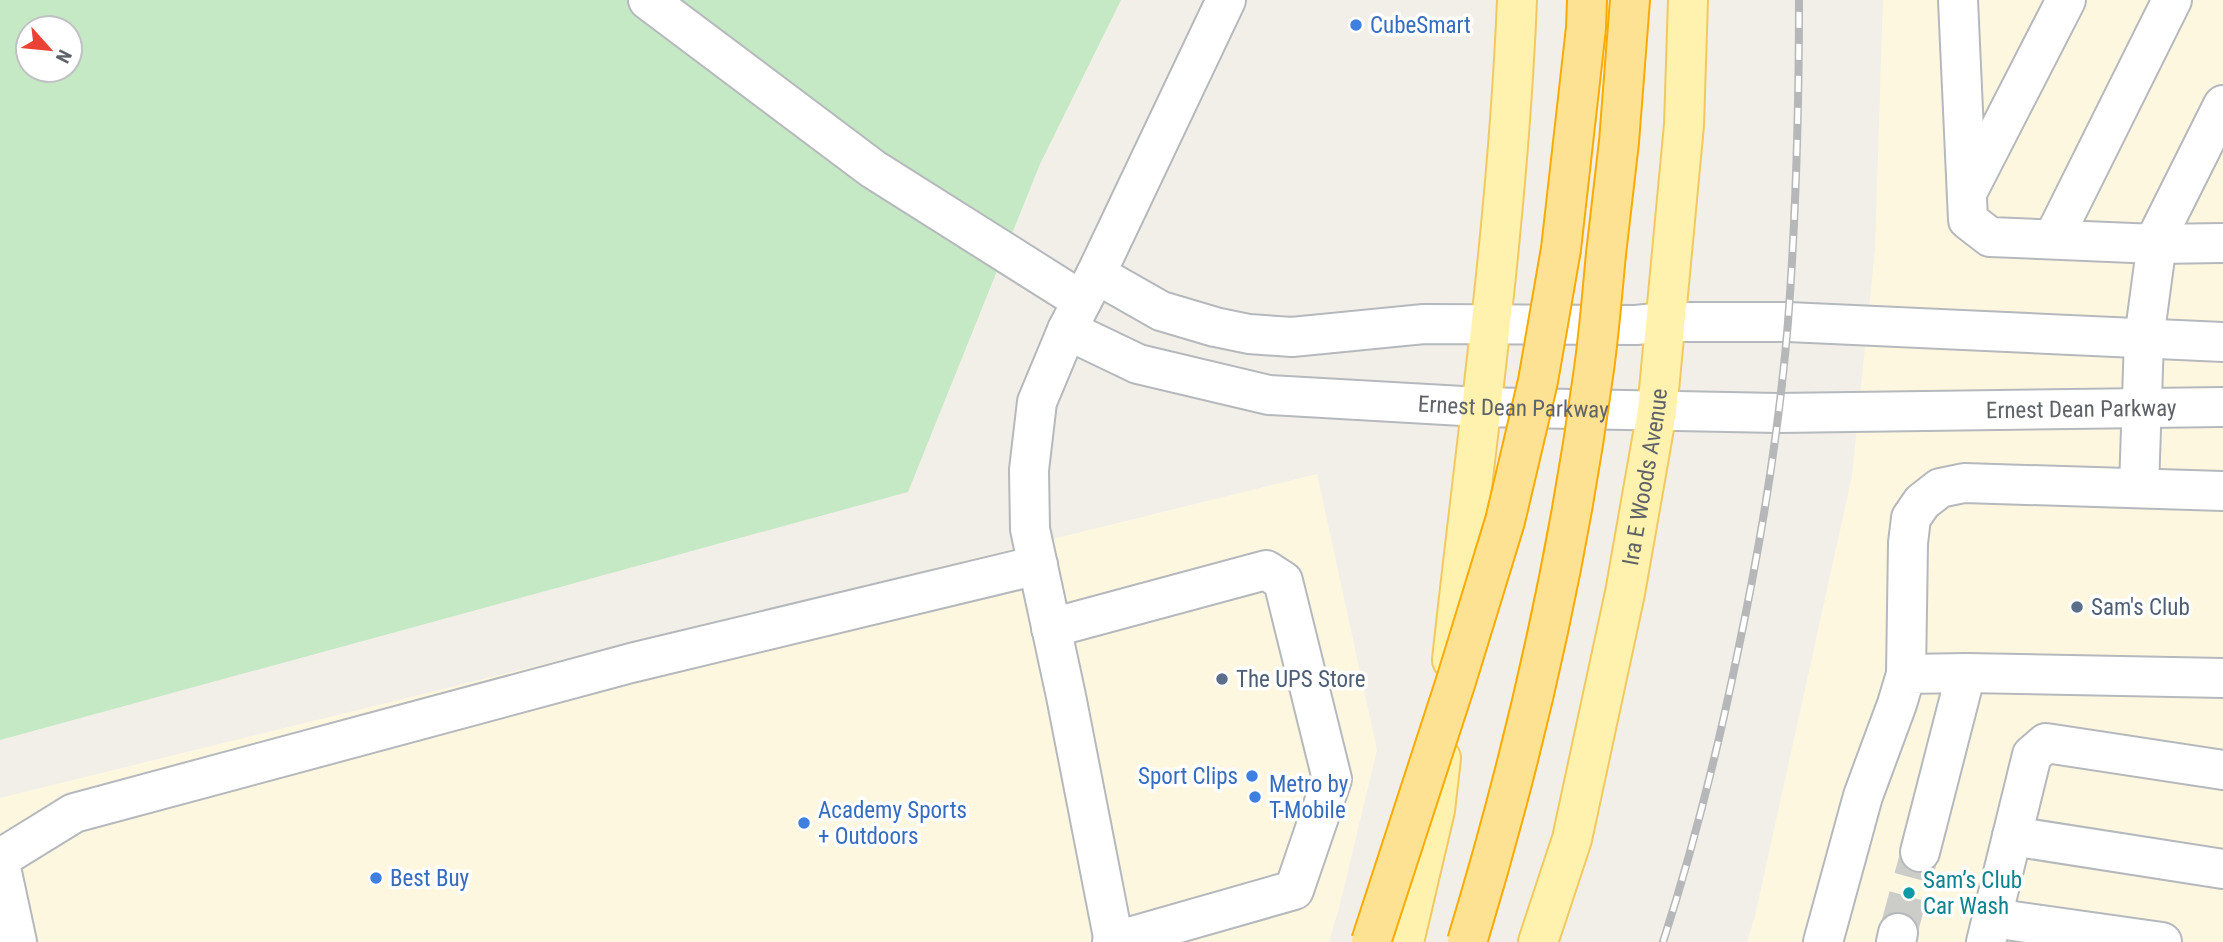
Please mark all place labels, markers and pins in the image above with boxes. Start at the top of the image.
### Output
place label: CubeSmart [1370,12,1471,39]
marker: CubeSmart [1348,17,1364,33]
place label: Sam's Club [2091,594,2190,621]
marker: Sam's Club [2069,599,2085,615]
place label: The UPS Store [1236,666,1366,693]
marker: The UPS Store [1214,671,1230,687]
place label: Sport Clips [1138,763,1238,790]
marker: Sport Clips [1244,768,1260,784]
place label: Metro by T-Mobile [1269,771,1349,824]
marker: Metro by T-Mobile [1247,789,1263,805]
place label: Academy Sports + Outdoors [818,797,967,850]
marker: Academy Sports + Outdoors [796,815,812,831]
place label: Best Buy [390,865,470,892]
place label: Sam’s Club Car Wash [1923,867,2022,920]
marker: Best Buy [368,870,384,886]
marker: Sam’s Club Car Wash [1901,885,1917,901]

